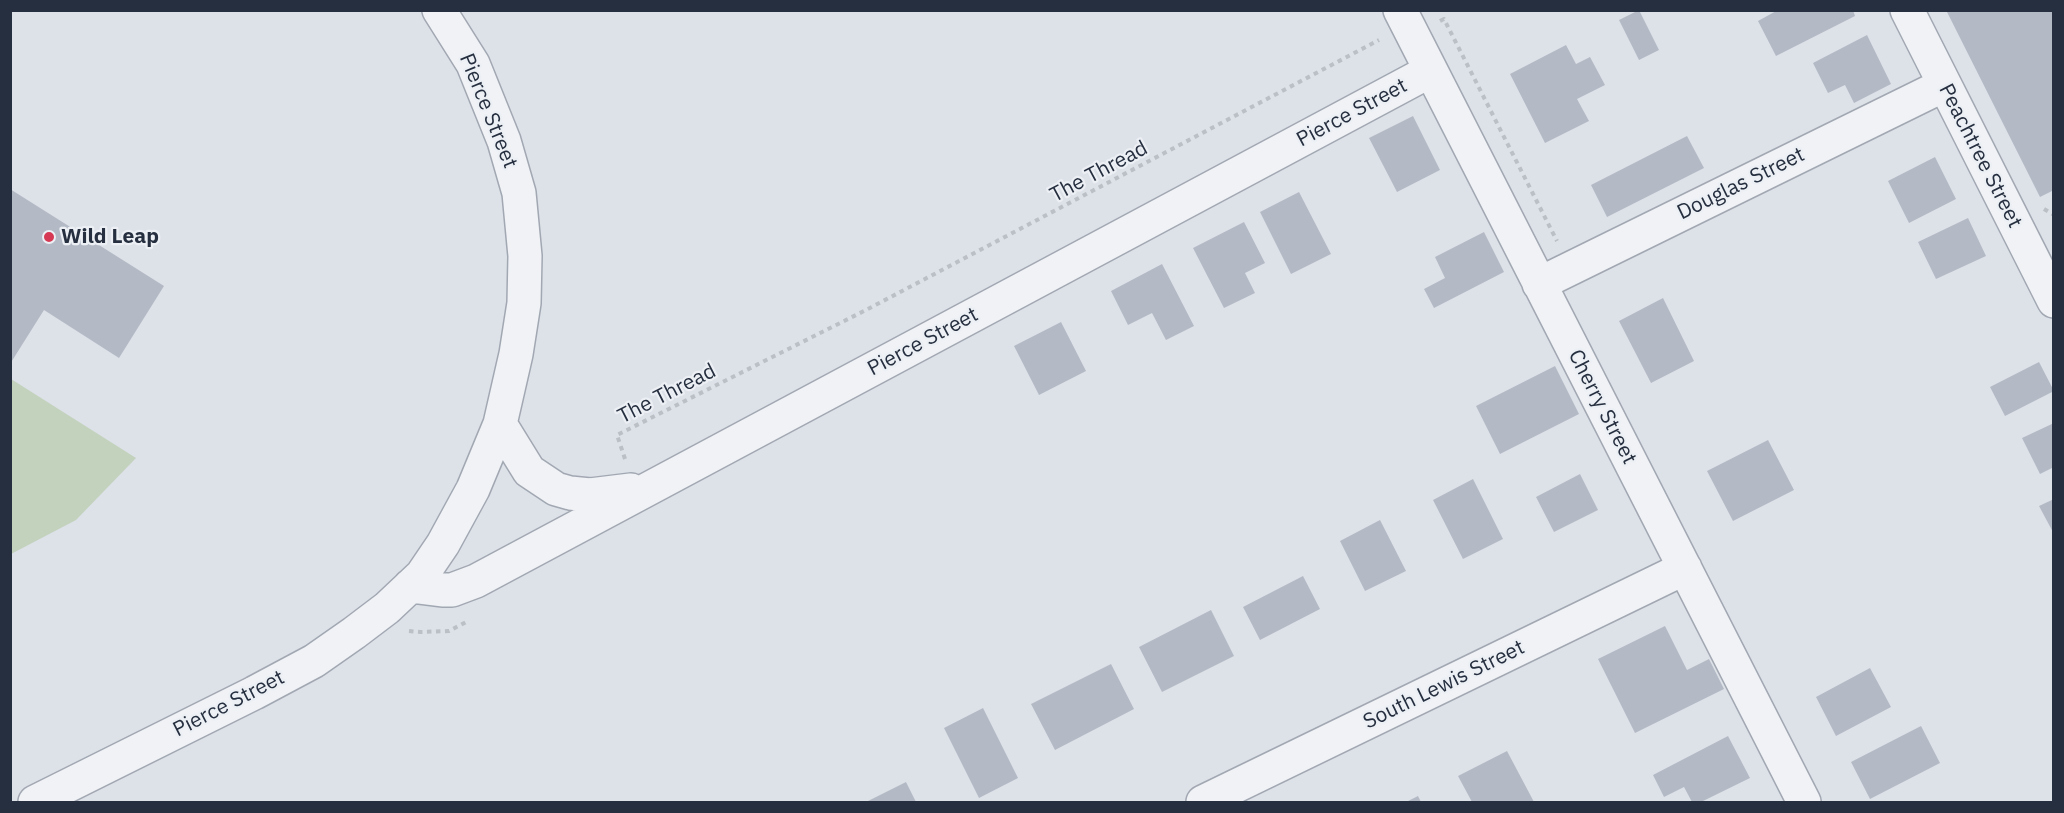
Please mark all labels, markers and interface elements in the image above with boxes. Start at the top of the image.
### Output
street label: Pierce Street [454,50,522,172]
street label: Pierce Street [1292,73,1412,153]
street label: Peachtree Street [1933,80,2027,232]
street label: The Thread [1046,136,1152,208]
street label: Douglas Street [1673,142,1809,226]
place label: Wild Leap [61,224,159,250]
marker: Wild Leap [42,230,56,244]
street label: Pierce Street [863,302,983,382]
street label: Cherry Street [1562,346,1642,468]
street label: The Thread [614,359,720,429]
street label: South Lewis Street [1359,635,1529,735]
street label: Pierce Street [169,665,289,743]

